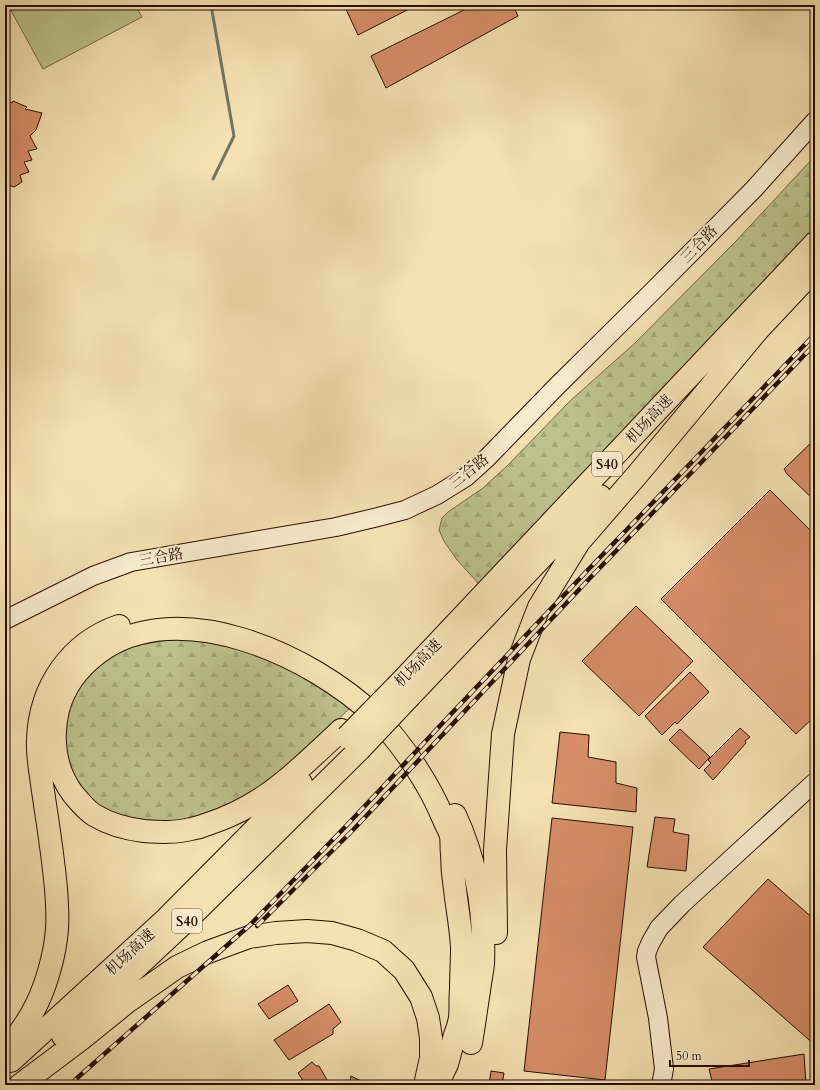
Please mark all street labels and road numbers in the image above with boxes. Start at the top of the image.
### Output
street label: 三合路 [676,221,722,267]
street label: 机场高速 [621,390,677,448]
street label: 三合路 [445,449,493,493]
road number: S40 [592,452,622,476]
street label: 三合路 [137,543,185,571]
street label: 机场高速 [390,634,446,692]
road number: S40 [172,909,202,933]
street label: 机场高速 [101,924,159,980]

